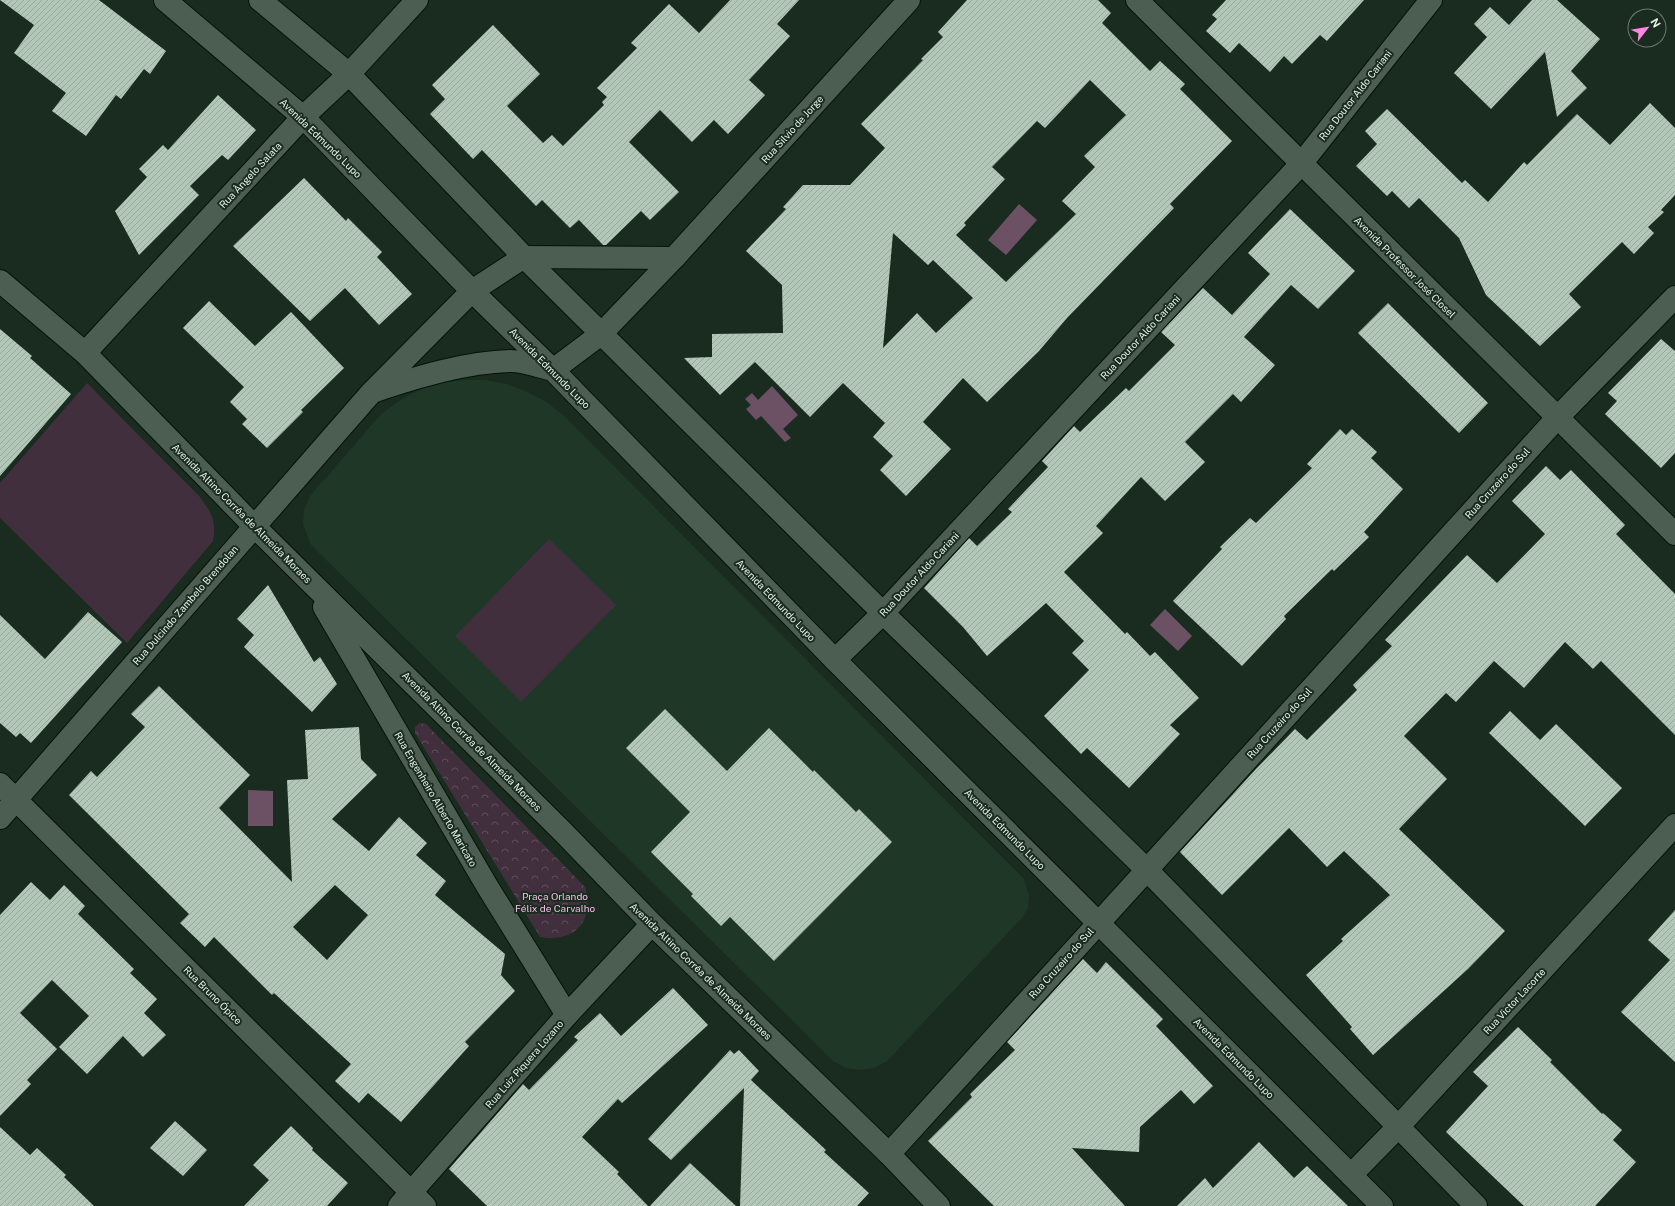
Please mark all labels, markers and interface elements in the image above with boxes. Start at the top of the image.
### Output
north arrow [1627,8,1667,48]
text: N [1648,16,1663,30]
street label: Rua Doutor Aldo Cariani [1316,48,1394,142]
street label: Rua Silvio de Jorge [758,92,826,165]
street label: Avenida Edmundo Lupo [278,96,365,180]
street label: Rua Ângelo Salata [216,140,284,210]
street label: Avenida Professor José Closel [1352,214,1458,320]
street label: Rua Doutor Aldo Cariani [1098,292,1182,382]
street label: Avenida Edmundo Lupo [507,325,593,411]
street label: Avenida Altino Corrêa de Almeida Moraes [170,441,314,585]
street label: Rua Cruzeiro do Sul [1462,445,1532,521]
street label: Rua Doutor Aldo Cariani [877,529,961,619]
street label: Rua Dulcindo Zambelo Brendolan [130,543,240,667]
street label: Avenida Edmundo Lupo [734,557,818,644]
street label: Avenida Altino Corrêa de Almeida Moraes [400,669,544,813]
street label: Rua Cruzeiro do Sul [1244,685,1314,761]
street label: Rua Engenheiro Alberto Maricato [392,729,480,869]
street label: Avenida Edmundo Lupo [962,786,1048,872]
park label: Praça Orlando Félix de Carvalho [515,890,595,914]
street label: Avenida Altino Corrêa de Almeida Moraes [628,900,774,1042]
street label: Rua Cruzeiro do Sul [1026,925,1096,1001]
street label: Rua Bruno Ópice [181,963,245,1027]
street label: Rua Victor Lacorte [1480,965,1548,1036]
street label: Avenida Edmundo Lupo [1191,1015,1277,1101]
street label: Rua Luiz Piquera Lozano [482,1017,566,1110]

